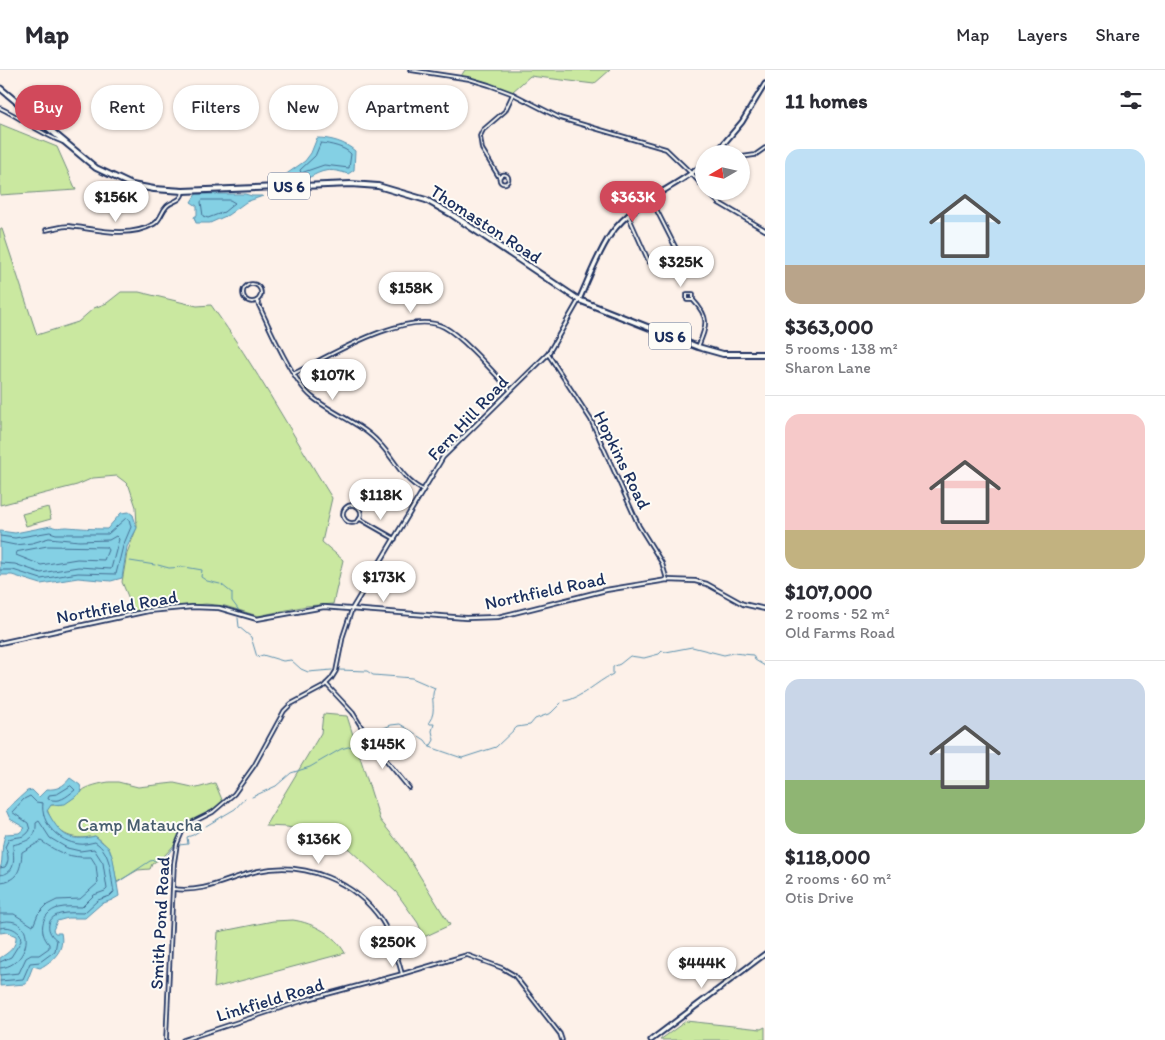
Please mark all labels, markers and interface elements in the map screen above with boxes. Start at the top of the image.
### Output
text: Map [25,20,69,49]
text: Map [956,24,989,46]
text: Layers [1017,24,1067,46]
text: Share [1095,24,1140,46]
chip: Buy [15,85,81,130]
chip: Rent [91,85,163,130]
chip: Filters [173,85,259,130]
chip: New [269,85,338,130]
chip: Apartment [348,85,468,130]
icon: filters [1117,86,1145,114]
text: 11 homes [785,88,868,113]
north arrow [695,145,750,200]
map controls [695,145,750,200]
road number: US 6 [268,172,310,200]
pin: $156K [81,180,151,223]
street label: Thomaston Road [426,180,546,268]
pin: $363K [598,180,668,223]
icon: home [920,181,1010,271]
text: $156K [95,187,137,206]
text: $363K [611,187,655,206]
pin: $325K [646,246,716,288]
text: $325K [659,252,703,271]
pin: $158K [376,272,446,314]
text: $158K [390,278,432,297]
text: $363,000 [785,314,873,339]
road number: US 6 [649,322,691,350]
text: 5 rooms · 138 m² [785,339,898,358]
pin: $107K [298,358,368,401]
text: Sharon Lane [785,358,871,377]
text: $107K [311,365,355,384]
street label: Fern Hill Road [423,371,513,465]
street label: Hopkins Road [589,407,655,513]
icon: home [920,447,1010,537]
pin: $118K [346,478,416,521]
text: $118K [360,485,402,504]
pin: $173K [349,560,419,603]
text: $173K [363,567,405,586]
street label: Northfield Road [483,567,608,615]
text: $107,000 [785,579,873,604]
street label: Northfield Road [55,585,180,628]
text: 2 rooms · 52 m² [785,604,890,623]
text: Old Farms Road [785,623,895,642]
icon: home [920,712,1010,802]
pin: $145K [348,728,418,770]
text: $145K [361,734,405,753]
park label: Camp Mataucha [78,814,203,836]
pin: $136K [284,822,354,865]
text: $136K [298,829,340,848]
text: $118,000 [785,844,870,869]
street label: Smith Pond Road [146,856,174,990]
text: 2 rooms · 60 m² [785,869,891,888]
text: Otis Drive [785,888,854,907]
pin: $250K [358,926,428,968]
text: $250K [370,932,416,951]
pin: $444K [667,946,737,989]
text: $444K [678,953,726,972]
street label: Linkfield Road [214,973,327,1027]

